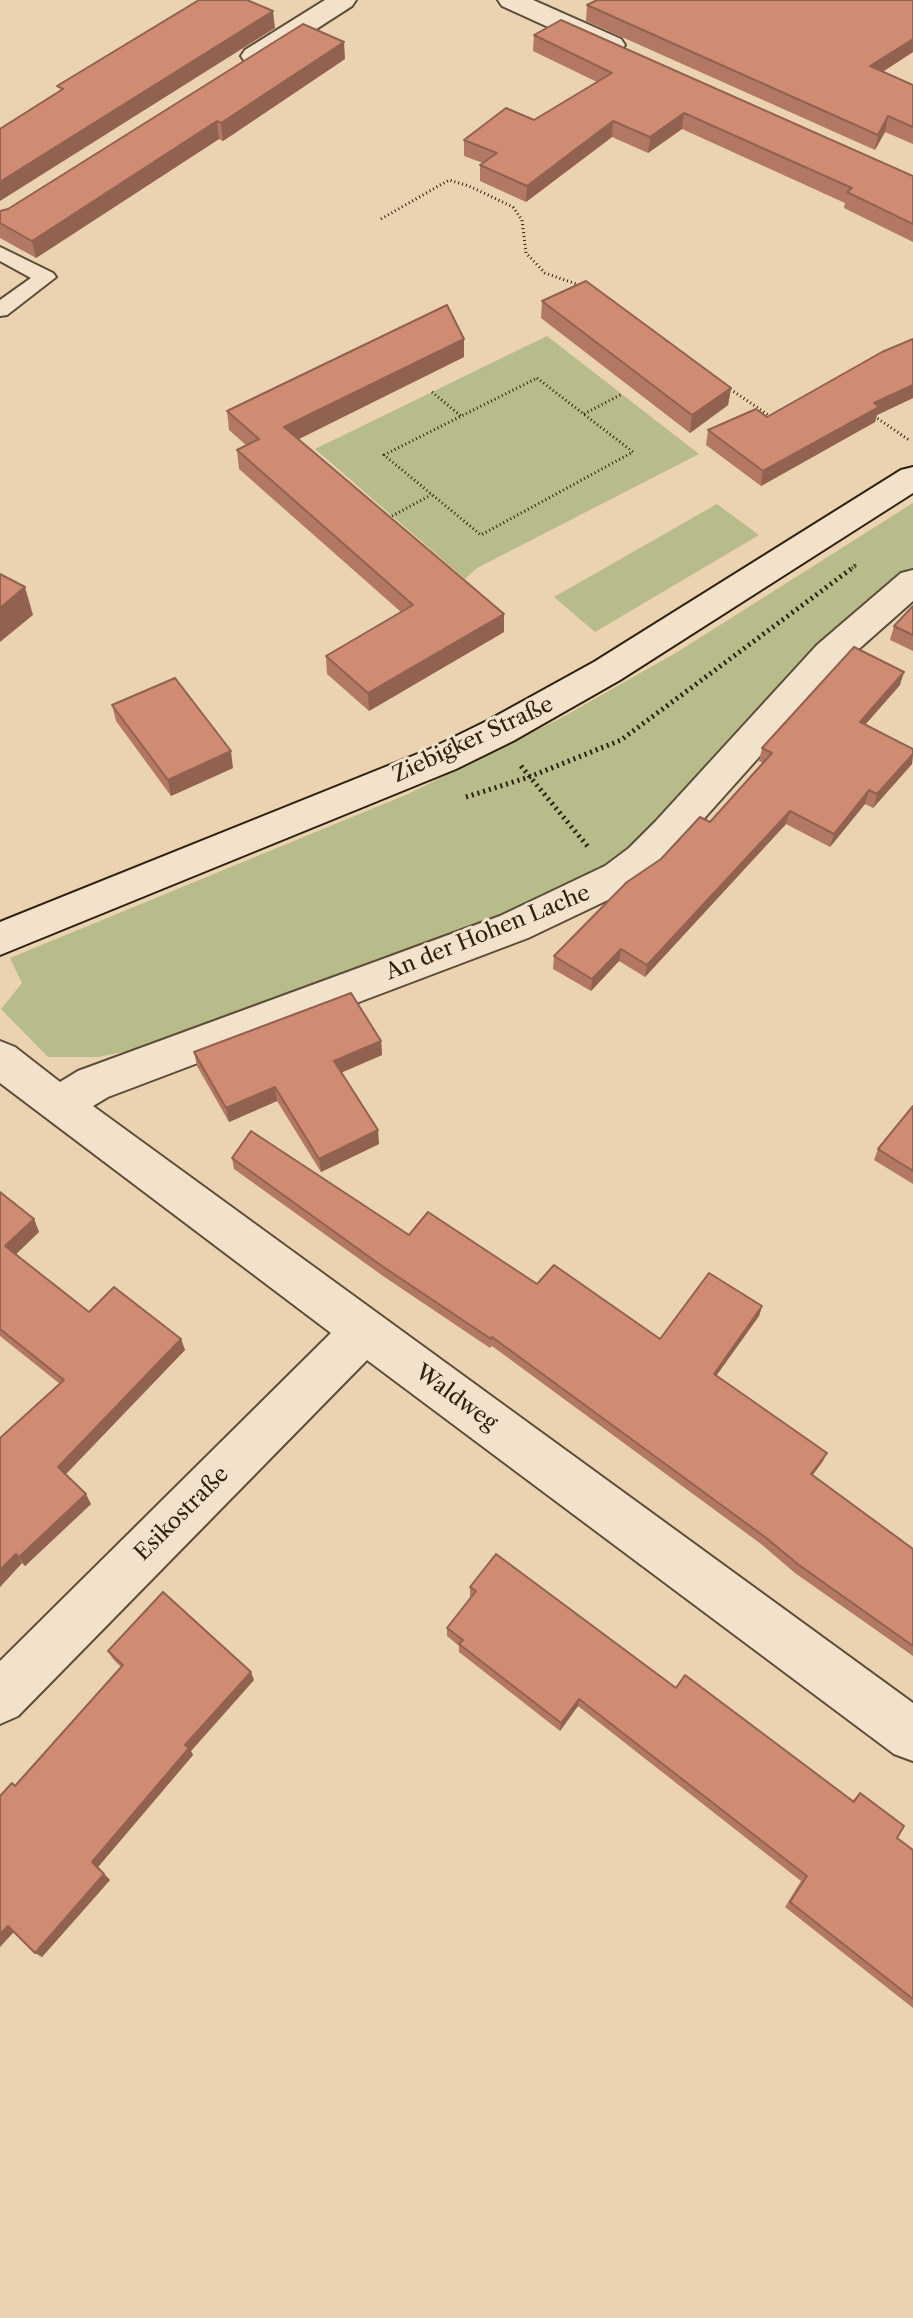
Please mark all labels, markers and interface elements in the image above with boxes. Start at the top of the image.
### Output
street label: Ziebigker Straße [389,691,557,789]
street label: An der Hohen Lache [382,880,594,986]
street label: Waldweg [410,1359,502,1437]
street label: Esikostraße [129,1461,235,1567]

